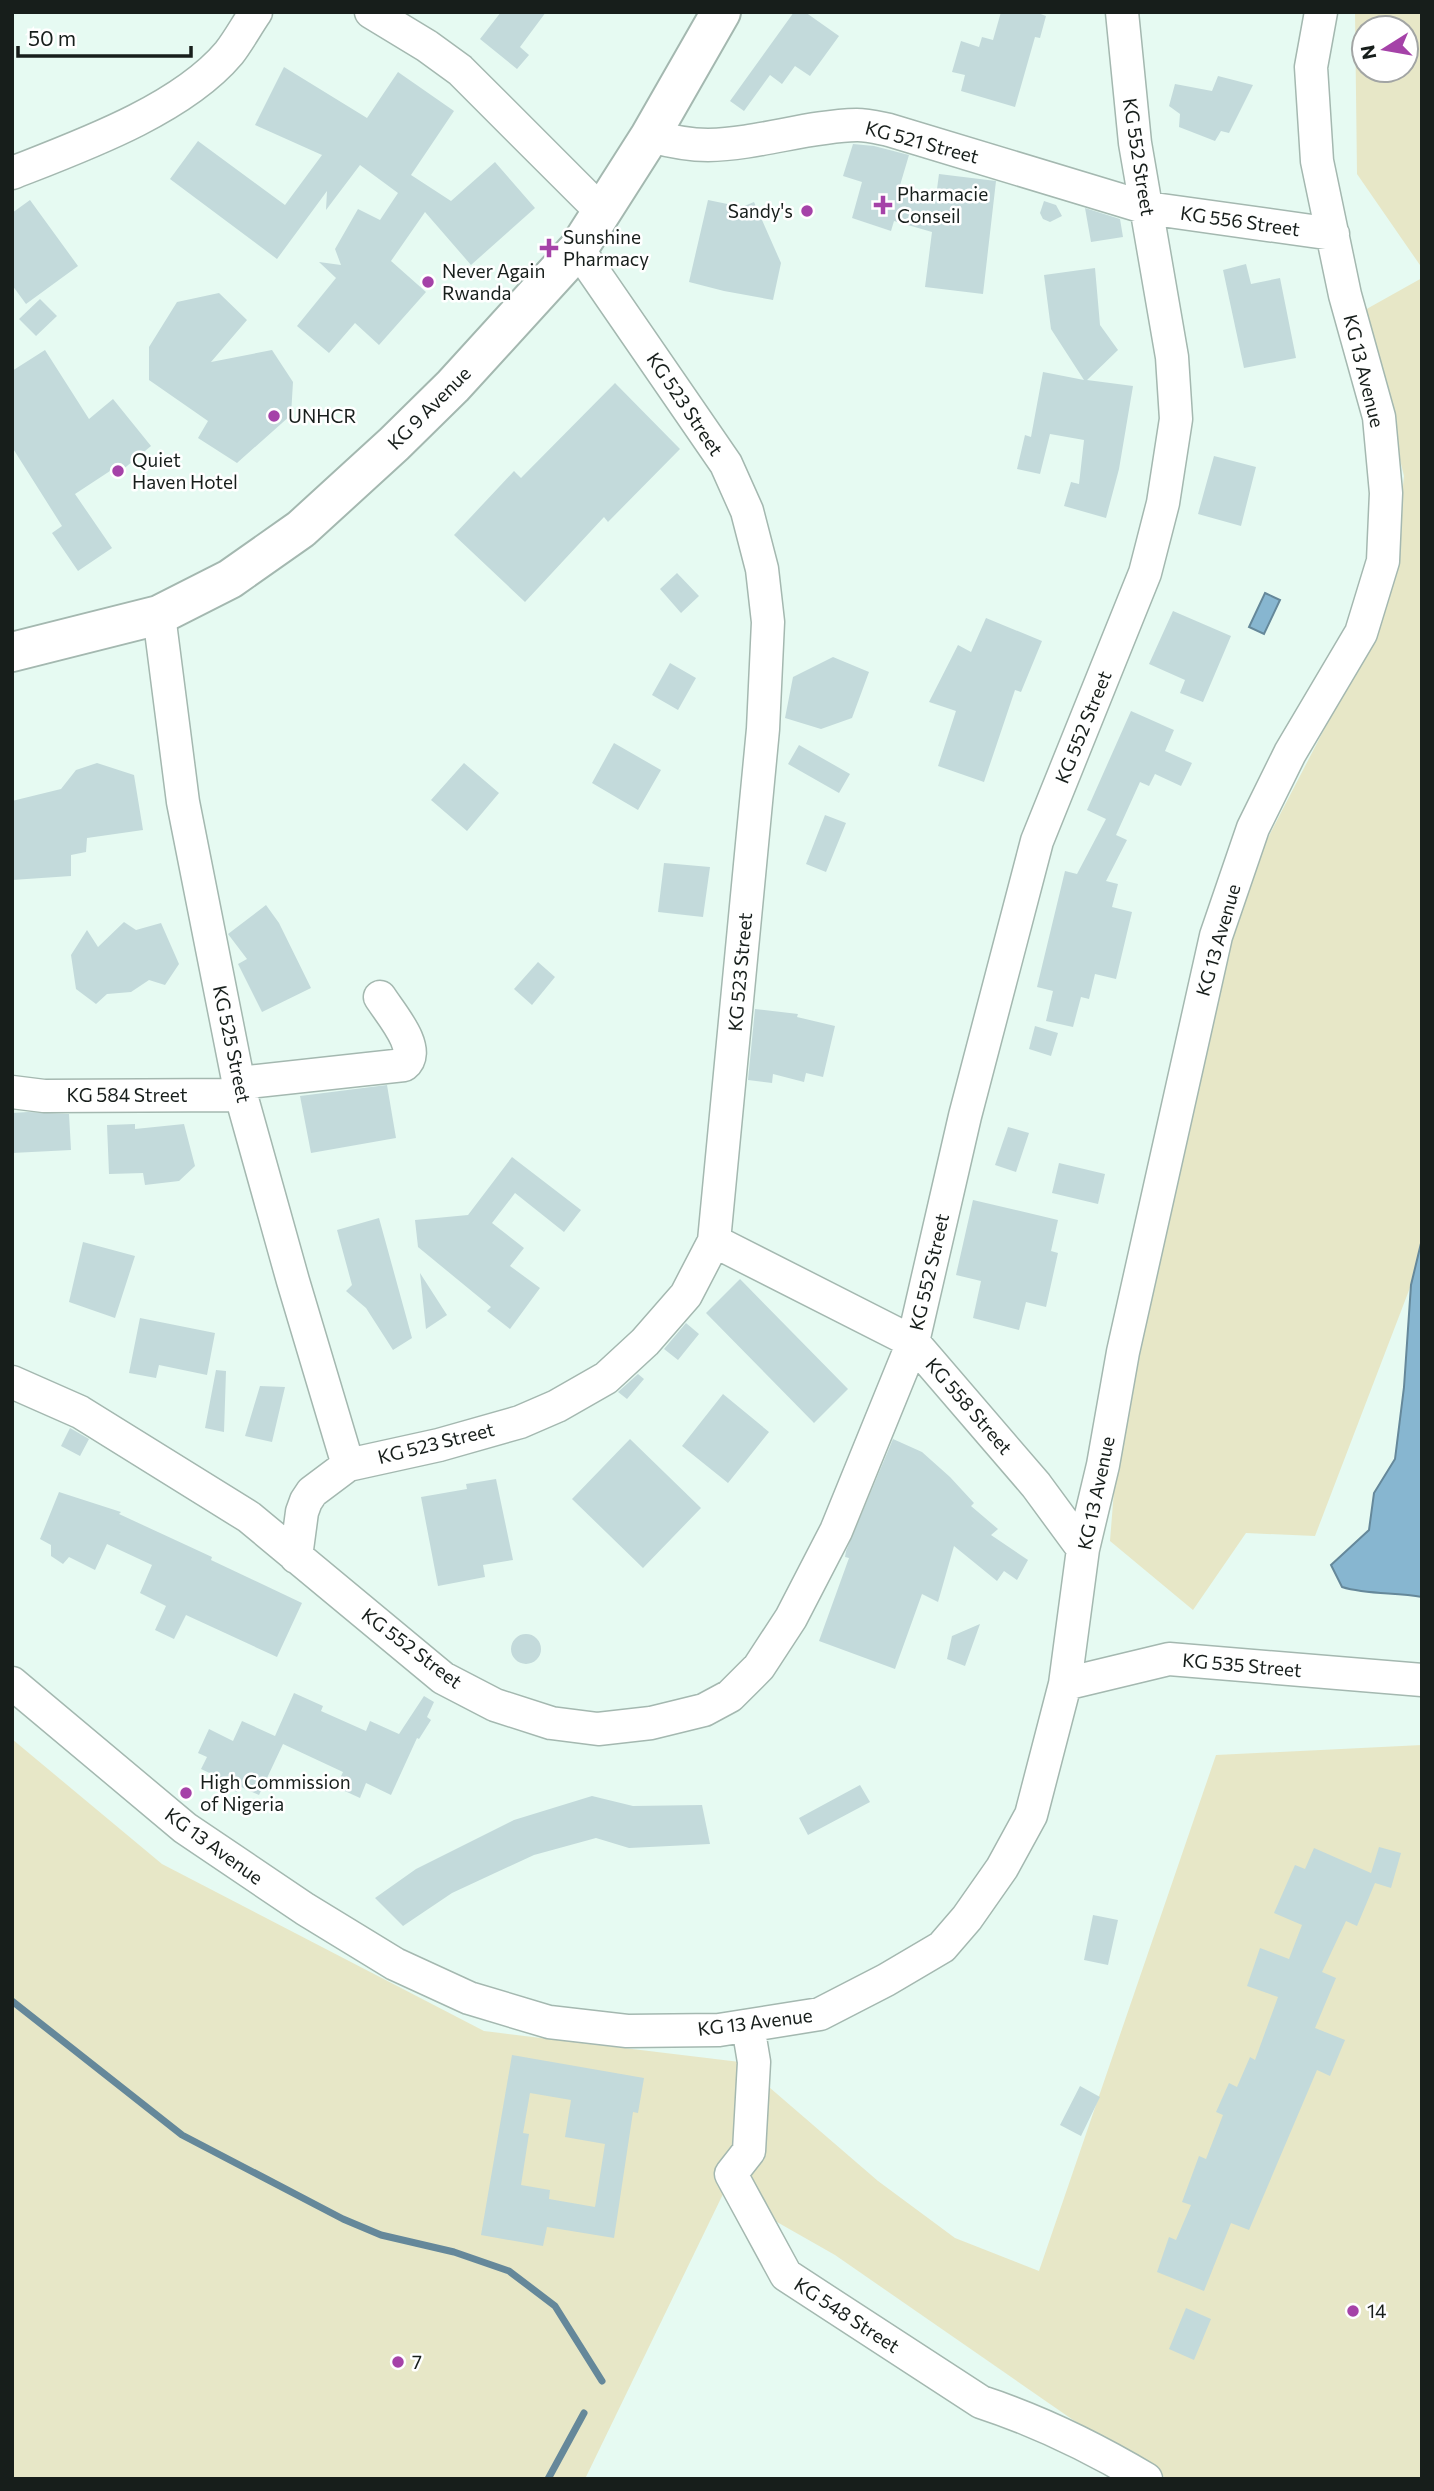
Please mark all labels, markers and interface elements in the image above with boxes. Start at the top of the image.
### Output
scale bar [18,14,191,58]
north arrow [1350,14,1420,84]
text: 50 m [28,25,76,50]
text: N [1355,43,1380,62]
street label: KG 552 Street [1119,96,1160,218]
street label: KG 521 Street [863,115,982,168]
place label: Pharmacie Conseil [897,182,988,227]
marker: Pharmacie Conseil [875,197,891,213]
place label: Sandy's [728,199,793,222]
street label: KG 556 Street [1179,201,1301,240]
marker: Sandy's [799,203,815,219]
place label: Sunshine Pharmacy [563,225,649,270]
marker: Sunshine Pharmacy [541,240,557,256]
place label: Never Again Rwanda [442,259,545,304]
marker: Never Again Rwanda [420,274,436,290]
street label: KG 13 Avenue [1339,312,1390,430]
street label: KG 523 Street [643,348,728,460]
street label: KG 9 Avenue [382,361,475,454]
place label: UNHCR [288,404,356,427]
marker: UNHCR [266,408,282,424]
place label: Quiet Haven Hotel [132,448,238,493]
marker: Quiet Haven Hotel [110,463,126,479]
street label: KG 552 Street [1050,667,1116,786]
street label: KG 13 Avenue [1191,881,1245,999]
street label: KG 523 Street [723,911,756,1032]
street label: KG 525 Street [209,983,256,1105]
street label: KG 584 Street [67,1083,188,1106]
street label: KG 552 Street [904,1211,953,1333]
street label: KG 558 Street [921,1353,1018,1459]
street label: KG 523 Street [375,1417,497,1468]
street label: KG 13 Avenue [1072,1434,1119,1552]
street label: KG 552 Street [358,1602,467,1693]
street label: KG 535 Street [1181,1648,1303,1681]
place label: High Commission of Nigeria [200,1770,351,1815]
marker: High Commission of Nigeria [178,1785,194,1801]
street label: KG 13 Avenue [161,1802,268,1889]
street label: KG 13 Avenue [696,2003,814,2040]
street label: KG 548 Street [790,2272,904,2357]
place label: 14 [1367,2299,1387,2322]
marker: 14 [1345,2303,1361,2319]
place label: 7 [412,2350,422,2373]
marker: 7 [390,2354,406,2370]

